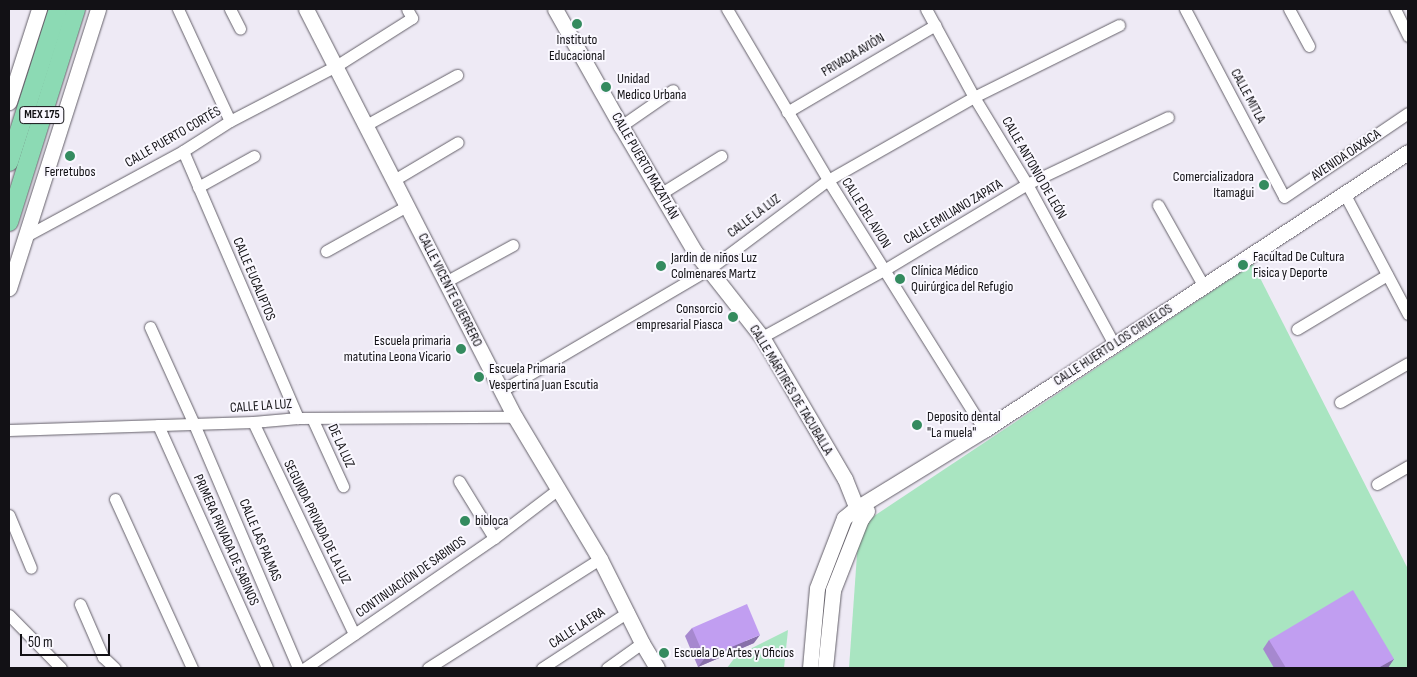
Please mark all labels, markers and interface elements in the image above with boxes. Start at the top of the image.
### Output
marker: Instituto Educacional [571,18,583,30]
street label: PRIVADA AVIÓN [818,30,888,80]
place label: Instituto Educacional [549,32,605,64]
street label: CALLE MITLA [1227,66,1269,126]
place label: Unidad Medico Urbana [617,71,686,104]
marker: Unidad Medico Urbana [599,80,613,94]
street label: CALLE PUERTO CORTÉS [122,103,224,171]
road number: MEX 175 [18,106,66,124]
street label: CALLE PUERTO MAZATLÁN [608,110,682,222]
street label: CALLE ANTONIO DE LEÓN [998,114,1070,222]
street label: AVENIDA OAXACA [1308,126,1384,184]
marker: Ferretubos [64,150,76,162]
place label: Ferretubos [45,164,95,180]
place label: Comercializadora Itamagui [1173,169,1254,202]
street label: CALLE DEL AVION [838,175,894,251]
street label: CALLE EMILIANO ZAPATA [901,176,1005,248]
marker: Comercializadora Itamagui [1258,179,1270,191]
street label: CALLE LA LUZ [724,191,784,241]
street label: CALLE VICENTE GUERRERO [414,230,486,350]
street label: CALLE EUCALIPTOS [229,235,279,323]
place label: Facultad De Cultura Fisica y Deporte [1253,249,1344,282]
place label: Jardin de niños Luz Colmenares Martz [671,250,757,282]
marker: Facultad De Cultura Fisica y Deporte [1237,259,1249,271]
marker: Jardin de niños Luz Colmenares Martz [655,260,667,272]
place label: Clínica Médico Quirúrgica del Refugio [911,263,1013,296]
marker: Clínica Médico Quirúrgica del Refugio [893,272,907,286]
street label: CALLE HUERTO LOS CIRUELOS [1050,300,1176,390]
place label: Consorcio empresarial Piasca [636,301,723,334]
marker: Consorcio empresarial Piasca [727,311,739,323]
street label: CALLE MÁRTIRES DE TACUBALLA [745,322,837,458]
place label: Escuela primaria matutina Leona Vicario [344,333,451,366]
marker: Escuela primaria matutina Leona Vicario [455,343,467,355]
place label: Escuela Primaria Vespertina Juan Escutia [489,361,598,394]
marker: Escuela Primaria Vespertina Juan Escutia [473,371,485,383]
street label: CALLE LA LUZ [229,395,293,417]
place label: Deposito dental "La muela" [927,409,1001,442]
marker: Deposito dental "La muela" [911,419,923,431]
street label: DE LA LUZ [324,422,358,470]
street label: SEGUNDA PRIVADA DE LA LUZ [280,457,354,587]
street label: PRIMERA PRIVADA DE SABINOS [189,472,263,608]
street label: CALLE LAS PALMAS [235,496,285,584]
place label: bibloca [475,513,508,529]
marker: bibloca [459,515,471,527]
street label: CONTINUACIÓN DE SABINOS [353,533,469,621]
street label: CALLE LA ERA [546,604,608,652]
scale bar [22,624,112,656]
text: 50 m [28,633,53,652]
place label: Escuela De Artes y Oficios [674,645,794,661]
marker: Escuela De Artes y Oficios [658,647,670,659]

